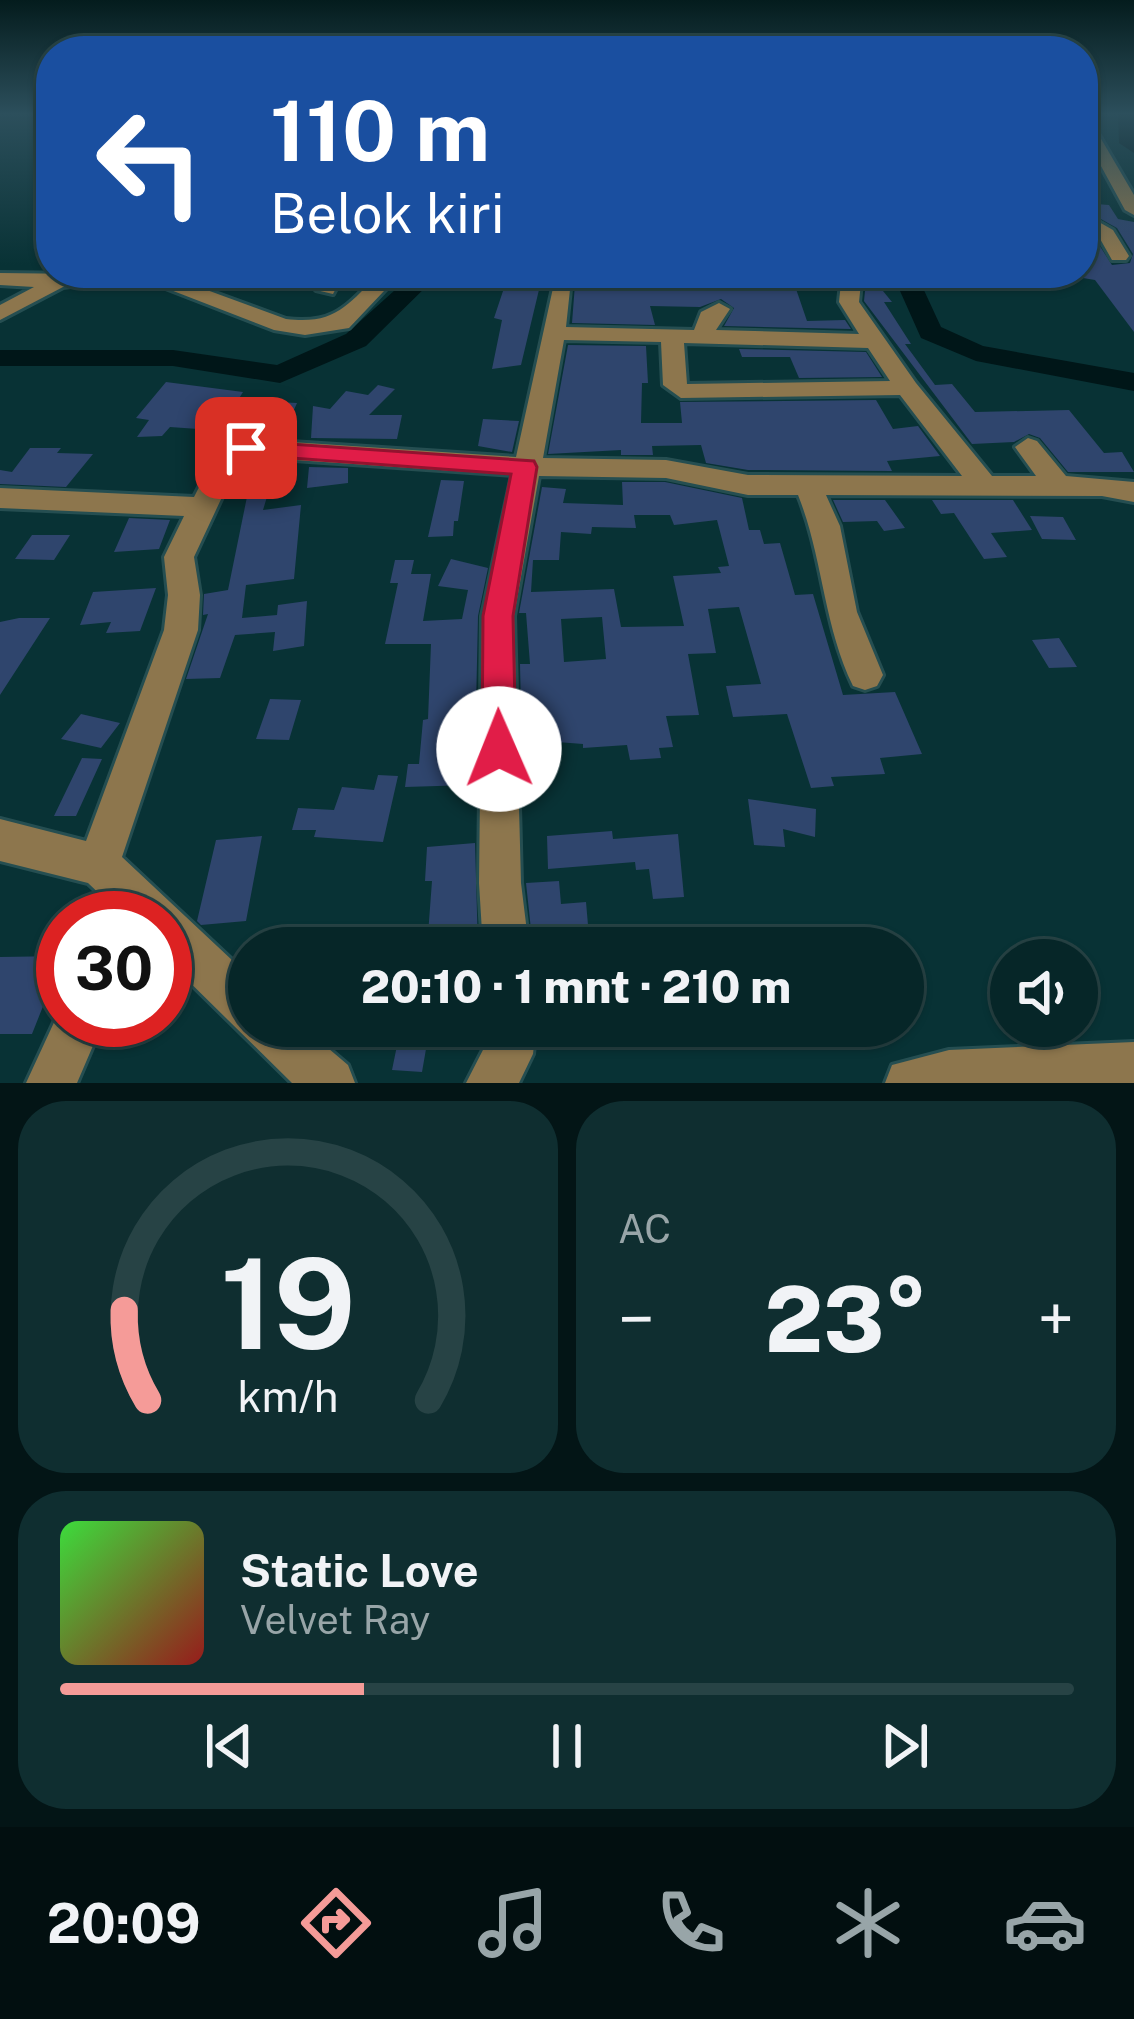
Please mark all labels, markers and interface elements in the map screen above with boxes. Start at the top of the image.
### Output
text: 110 m [270,81,490,180]
icon: left [72,84,228,240]
text: Belok kiri [270,182,505,245]
pin [195,397,297,499]
icon: arrive [213,415,279,481]
position arrow [436,686,562,812]
speed limit sign: 30 [36,891,192,1047]
map controls [990,939,1098,1047]
button: sound [990,939,1098,1047]
text: 20:10 · 1 mnt · 210 m [361,960,791,1013]
text: AC [618,1206,671,1252]
text: 19 [220,1230,356,1377]
text: 23° [764,1266,928,1372]
text: − [618,1280,655,1358]
text: + [1037,1280,1074,1358]
text: km/h [238,1371,338,1422]
text: Static Love [240,1544,479,1597]
text: Velvet Ray [240,1597,430,1643]
icon: previous [196,1713,262,1779]
icon: pause [534,1713,600,1779]
icon: next [872,1713,938,1779]
icon: directions [294,1881,378,1965]
icon: music [471,1881,555,1965]
icon: phone [649,1881,733,1965]
icon: climate [826,1881,910,1965]
icon: car [1003,1881,1087,1965]
text: 20:09 [47,1892,201,1955]

